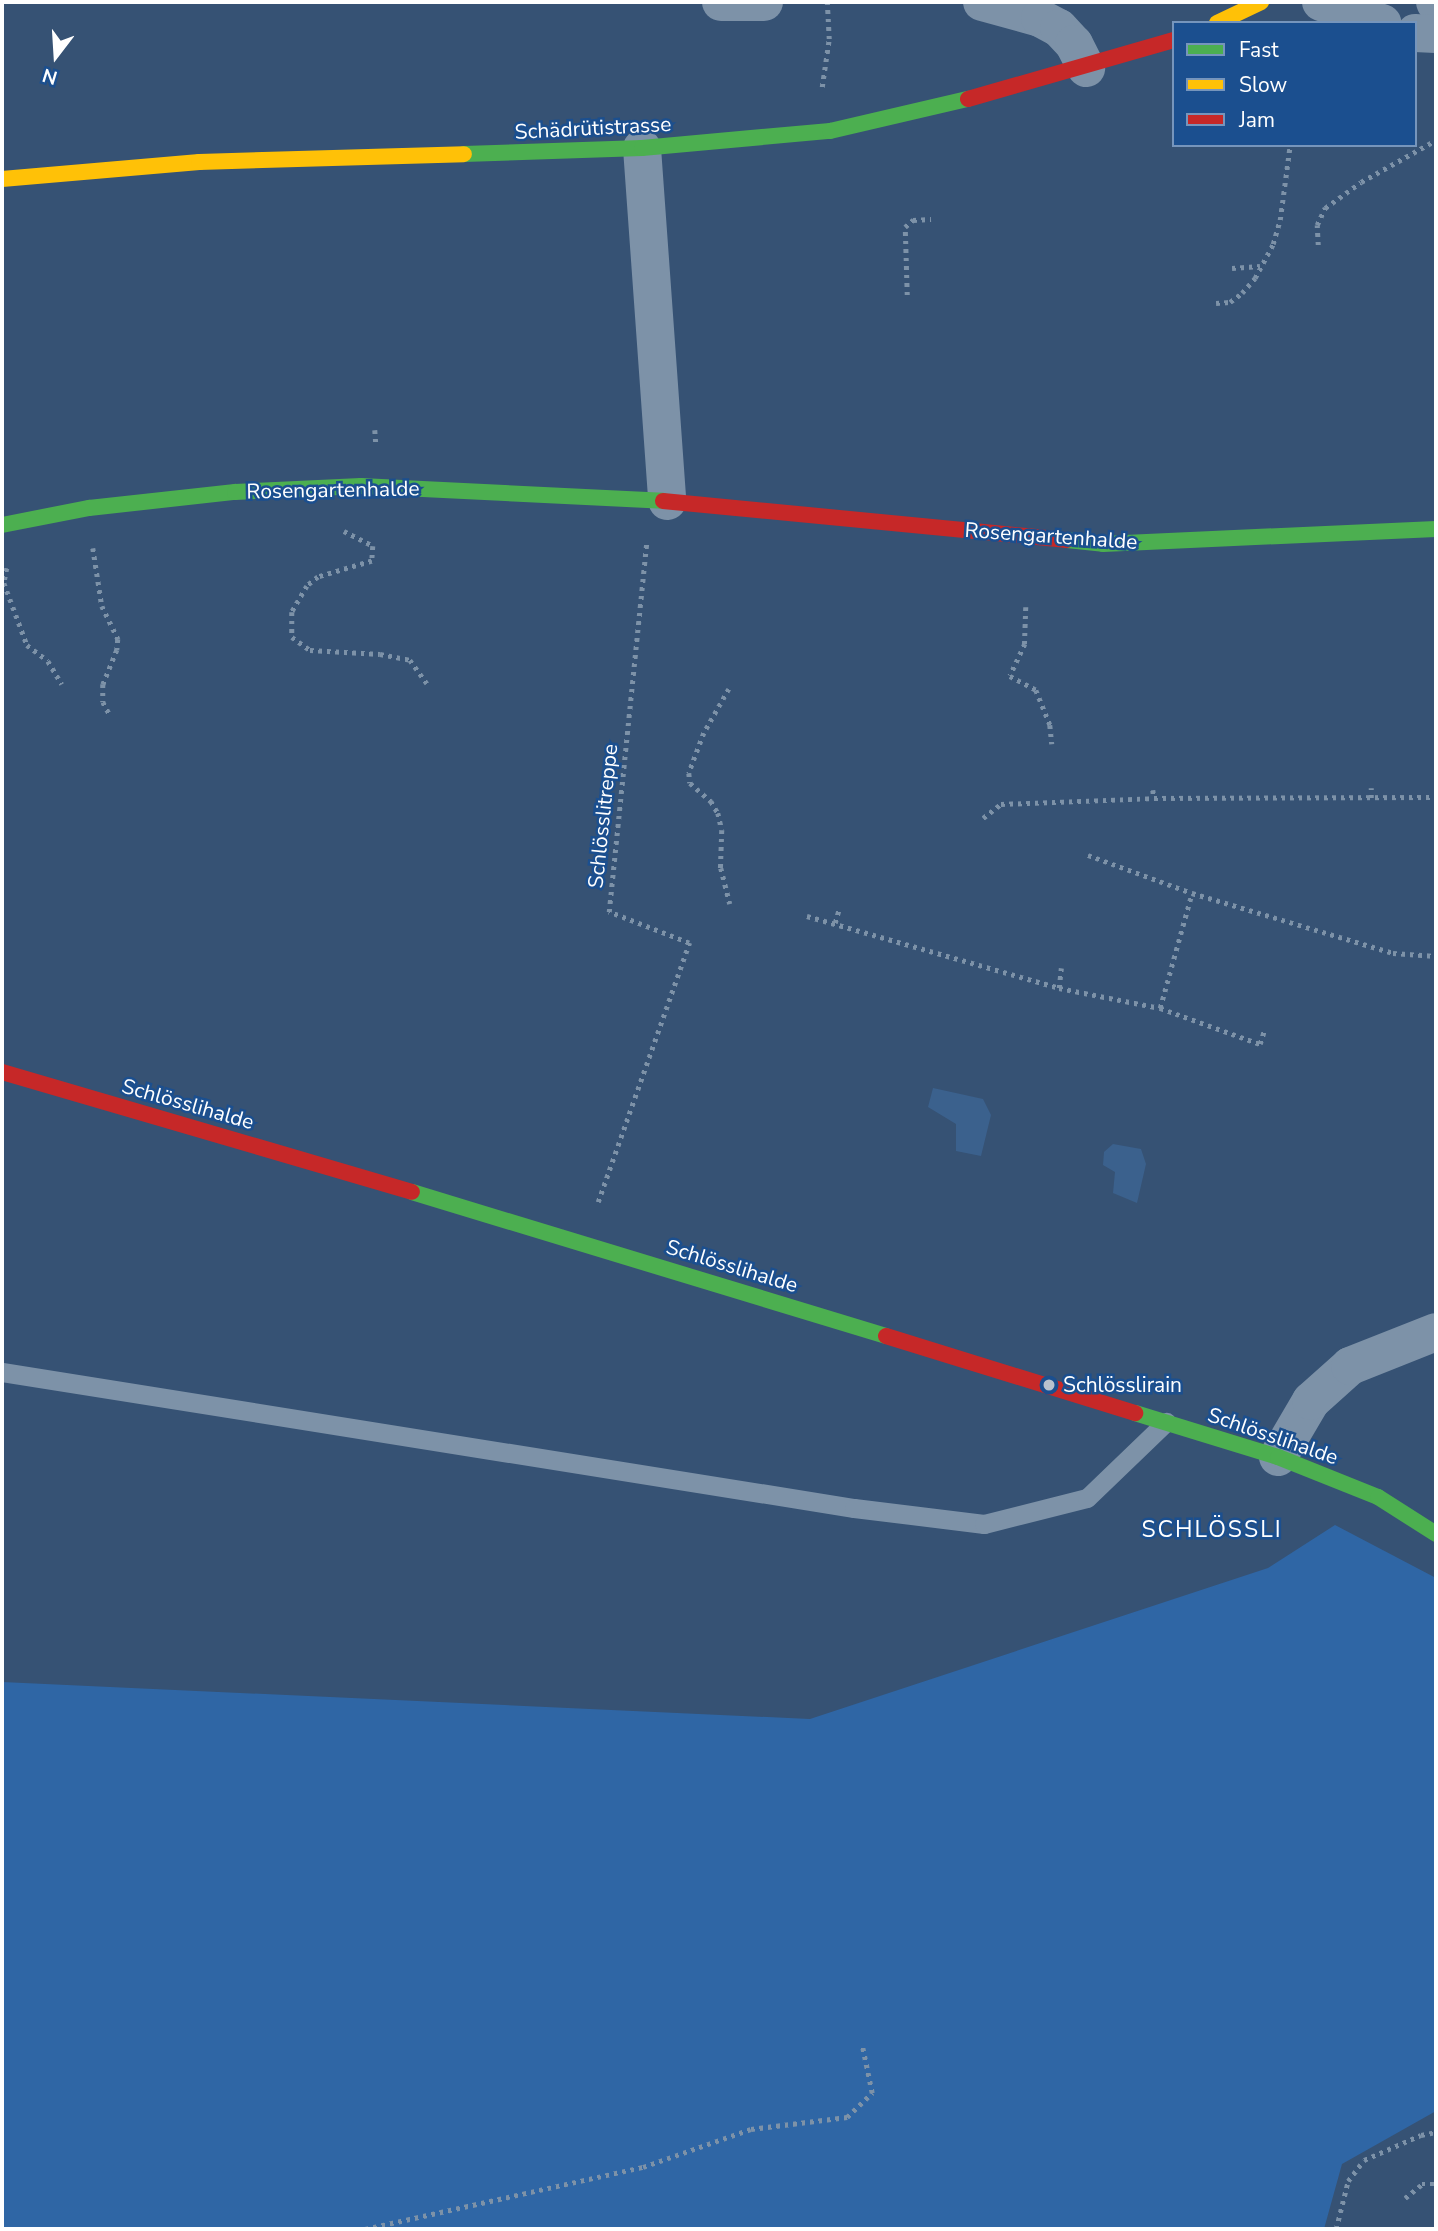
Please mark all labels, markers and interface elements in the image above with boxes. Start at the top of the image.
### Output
north arrow [21,21,91,91]
legend [1172,21,1417,147]
text: Fast [1239,36,1279,64]
text: N [39,62,60,91]
text: Slow [1239,71,1287,99]
text: Jam [1239,106,1275,134]
street label: Schädrütistrasse [514,111,672,145]
street label: Rosengartenhalde [246,476,420,504]
street label: Rosengartenhalde [964,517,1138,555]
street label: Schlösslitreppe [583,742,623,890]
street label: Schlösslihalde [119,1073,257,1135]
street label: Schlösslihalde [663,1234,801,1298]
place label: Schlösslirain [1063,1372,1182,1398]
marker: Schlösslirain [1041,1377,1057,1393]
street label: Schlösslihalde [1204,1402,1342,1470]
district label: SCHLÖSSLI [1143,1516,1281,1544]

